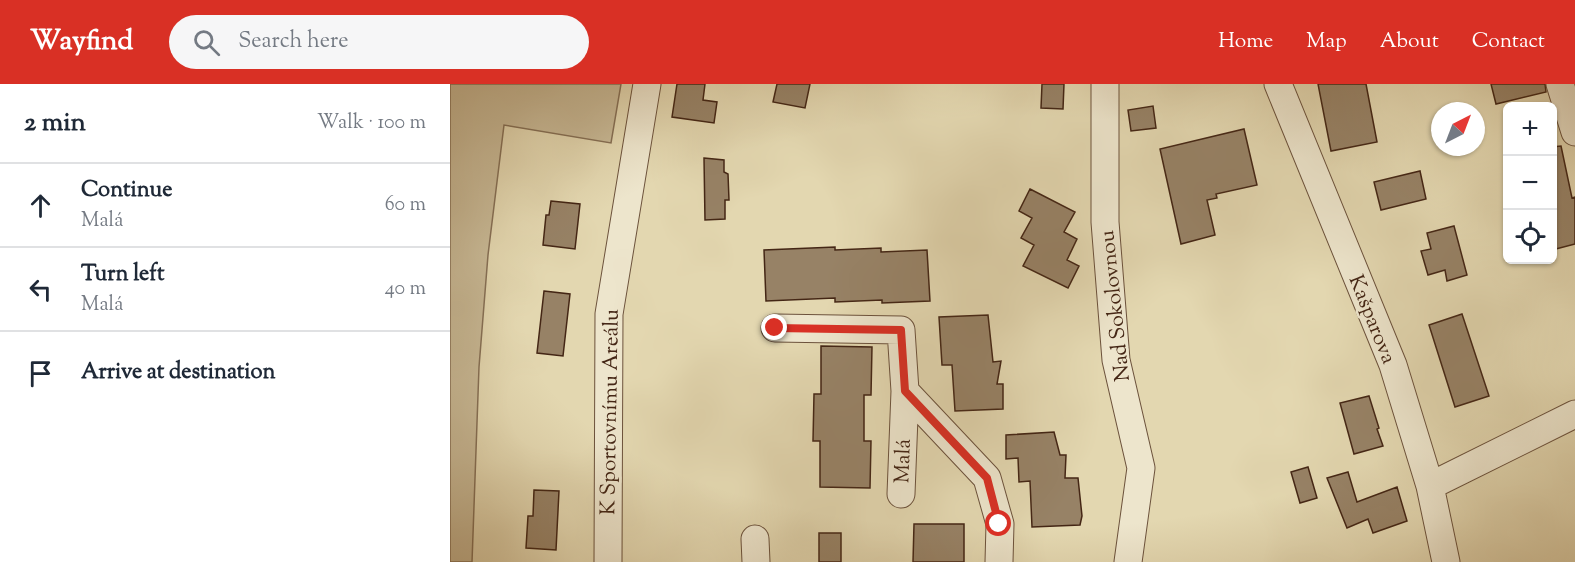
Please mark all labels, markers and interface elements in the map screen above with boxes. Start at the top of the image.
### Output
search box [169,15,589,69]
text: Wayfind [30,22,133,62]
icon: search [190,26,223,59]
text: Search here [238,26,349,58]
text: Home [1218,27,1273,57]
text: Map [1306,27,1347,57]
text: About [1380,27,1439,57]
text: Contact [1472,27,1545,57]
north arrow [1431,102,1485,156]
map controls [1503,102,1557,264]
button: + [1503,102,1557,156]
text: 2 min [24,105,86,142]
text: Walk · 100 m [317,109,426,138]
button: − [1503,156,1557,210]
text: Continue [81,175,172,207]
icon: ahead [24,189,57,222]
text: 60 m [385,191,426,220]
text: Malá [81,207,123,236]
button: locate [1503,210,1557,264]
street label: Nad Sokolovnou [1093,229,1139,383]
text: Turn left [81,259,164,291]
street label: Kašparova [1340,271,1403,369]
icon: left [24,273,57,306]
text: 40 m [385,275,426,304]
text: Malá [81,291,123,320]
street label: K Sportovnímu Areálu [594,309,628,515]
route end [761,314,787,340]
icon: arrive [24,357,57,390]
text: Arrive at destination [81,357,276,389]
street label: Malá [888,438,920,484]
route start [985,510,1011,536]

